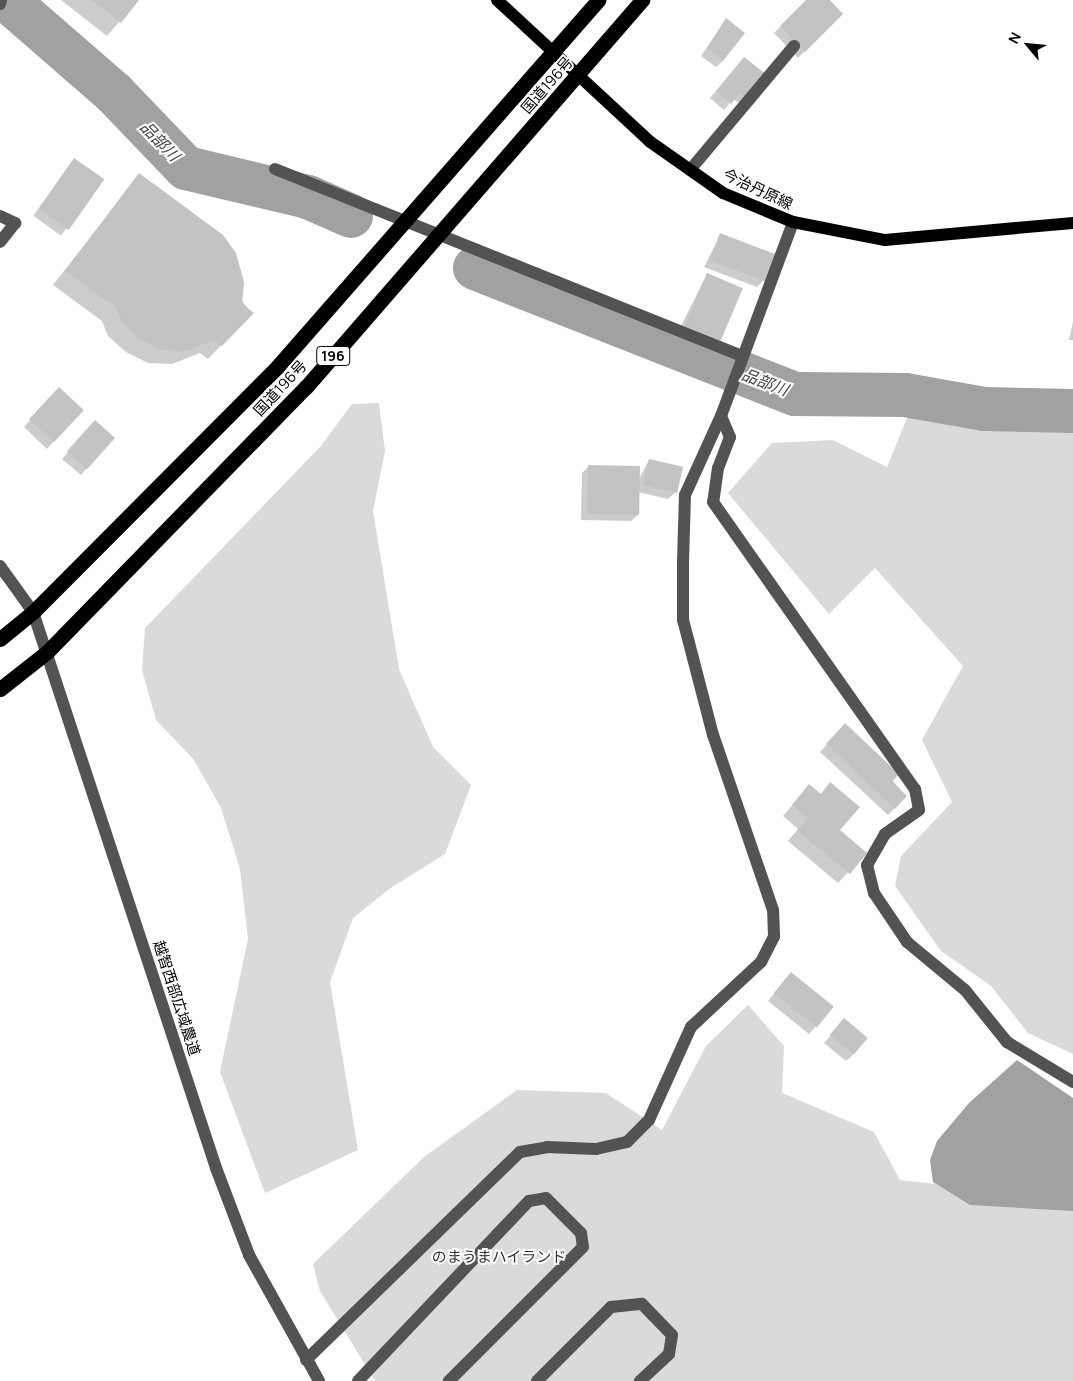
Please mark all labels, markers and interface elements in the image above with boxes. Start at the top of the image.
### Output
north arrow [1003,20,1053,70]
text: N [1004,29,1025,47]
street label: 国道196号 [517,53,577,117]
water label: 品部川 [136,117,184,165]
street label: 今治丹原線 [720,165,796,213]
road number: 196 [316,344,350,368]
street label: 国道196号 [250,356,310,420]
water label: 品部川 [739,364,791,400]
street label: 越智西部広域農道 [150,938,204,1058]
park label: のまうまハイランド [432,1248,566,1266]

